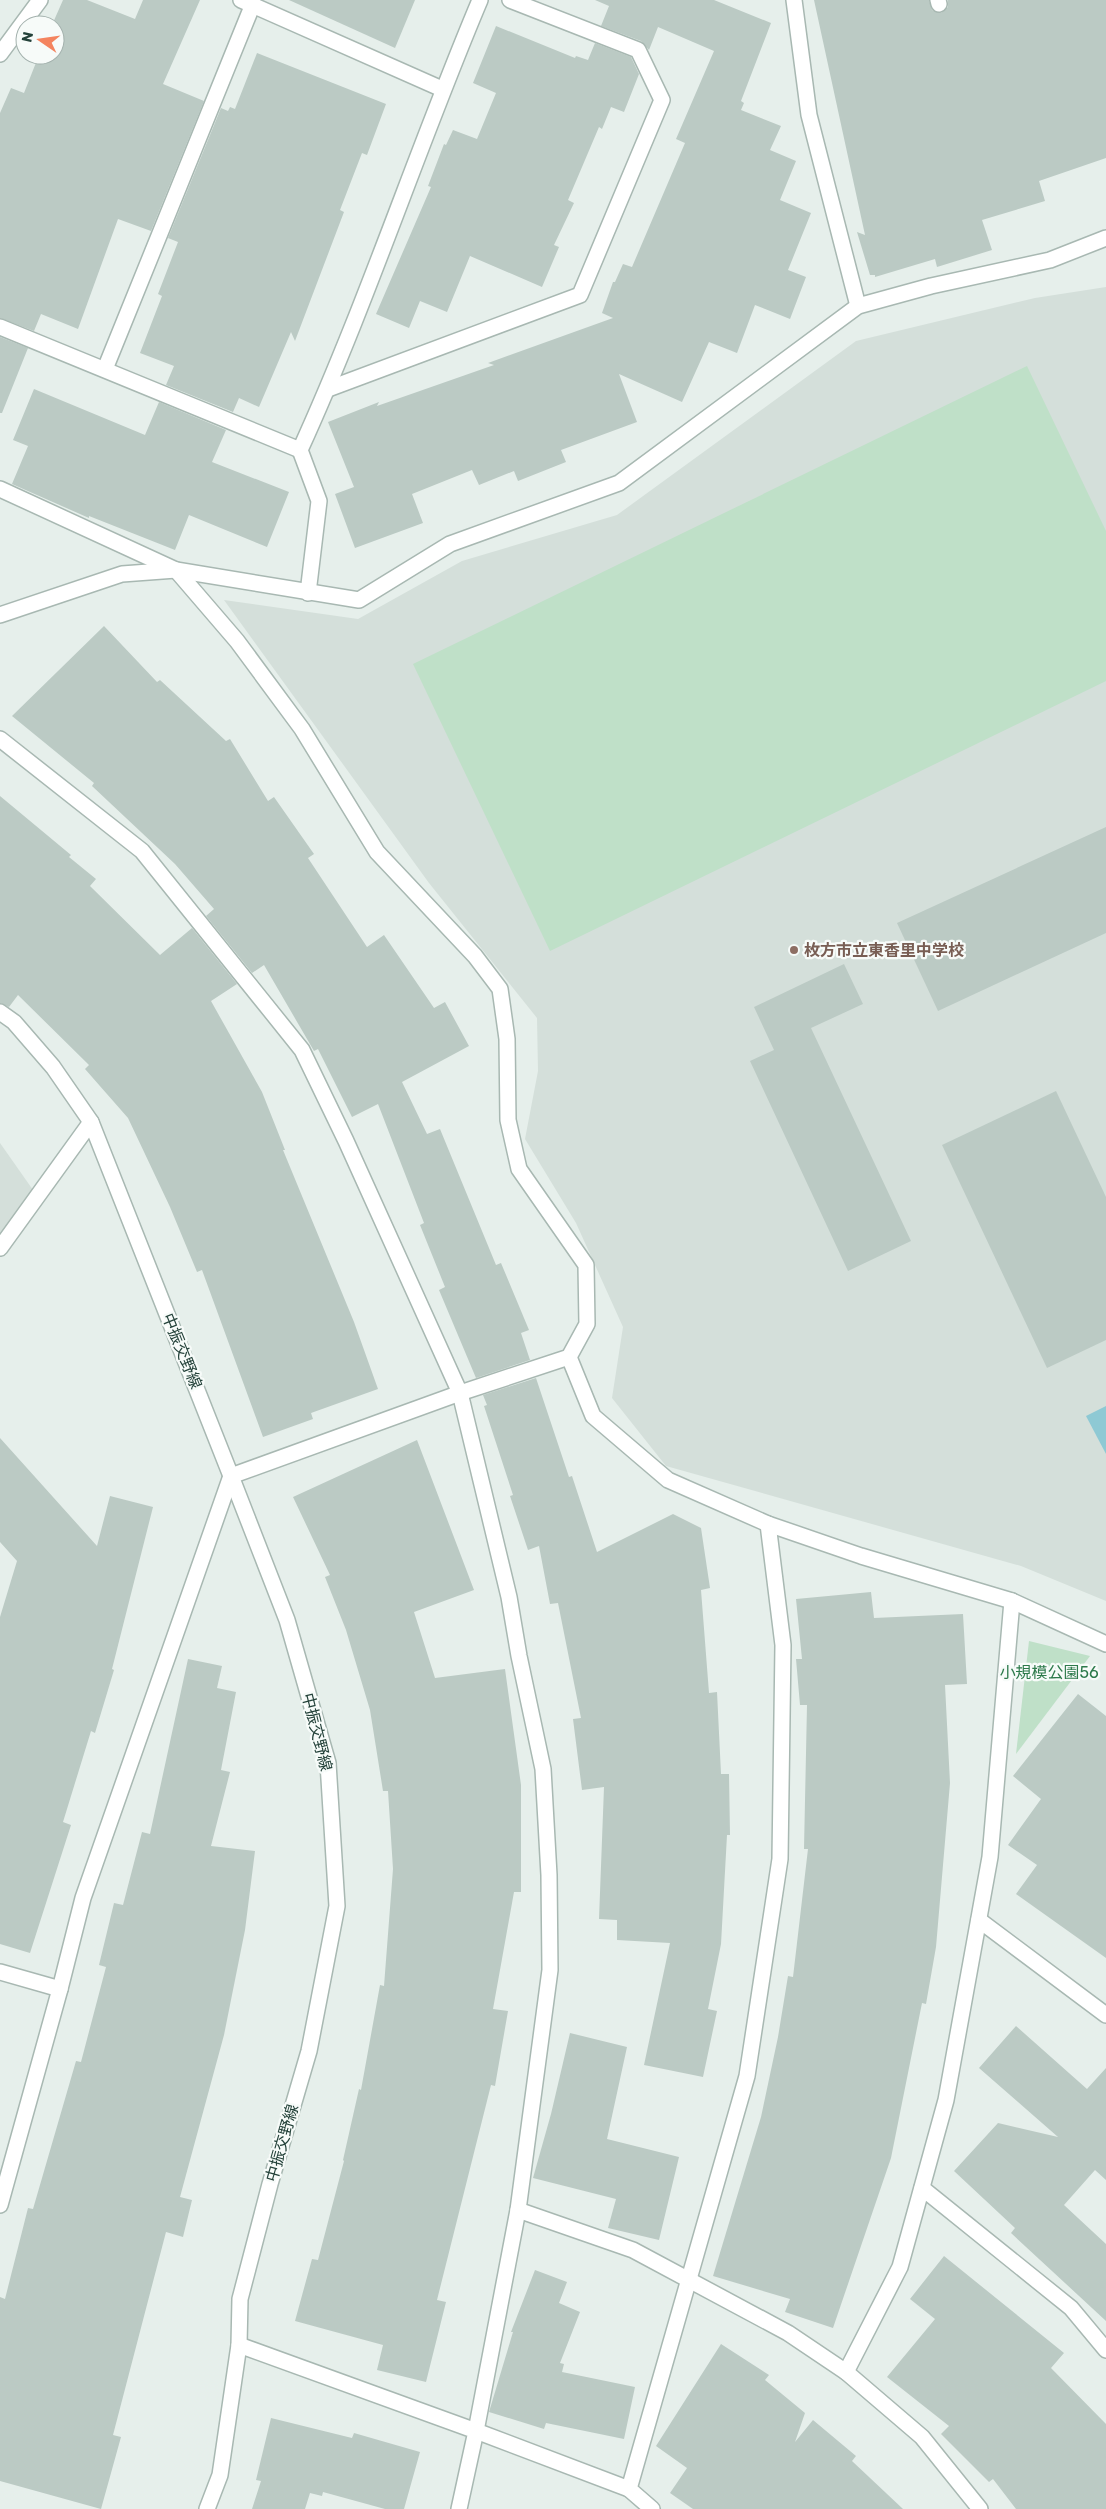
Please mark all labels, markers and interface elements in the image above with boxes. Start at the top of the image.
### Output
north arrow [15,15,65,65]
text: N [18,30,37,44]
place label: 枚方市立東香里中学校 [804,941,964,960]
marker: 枚方市立東香里中学校 [788,944,800,956]
street label: 中振交野線 [158,1310,206,1392]
park label: 小規模公園56 [999,1663,1099,1682]
street label: 中振交野線 [298,1691,336,1773]
street label: 中振交野線 [262,2102,302,2184]

